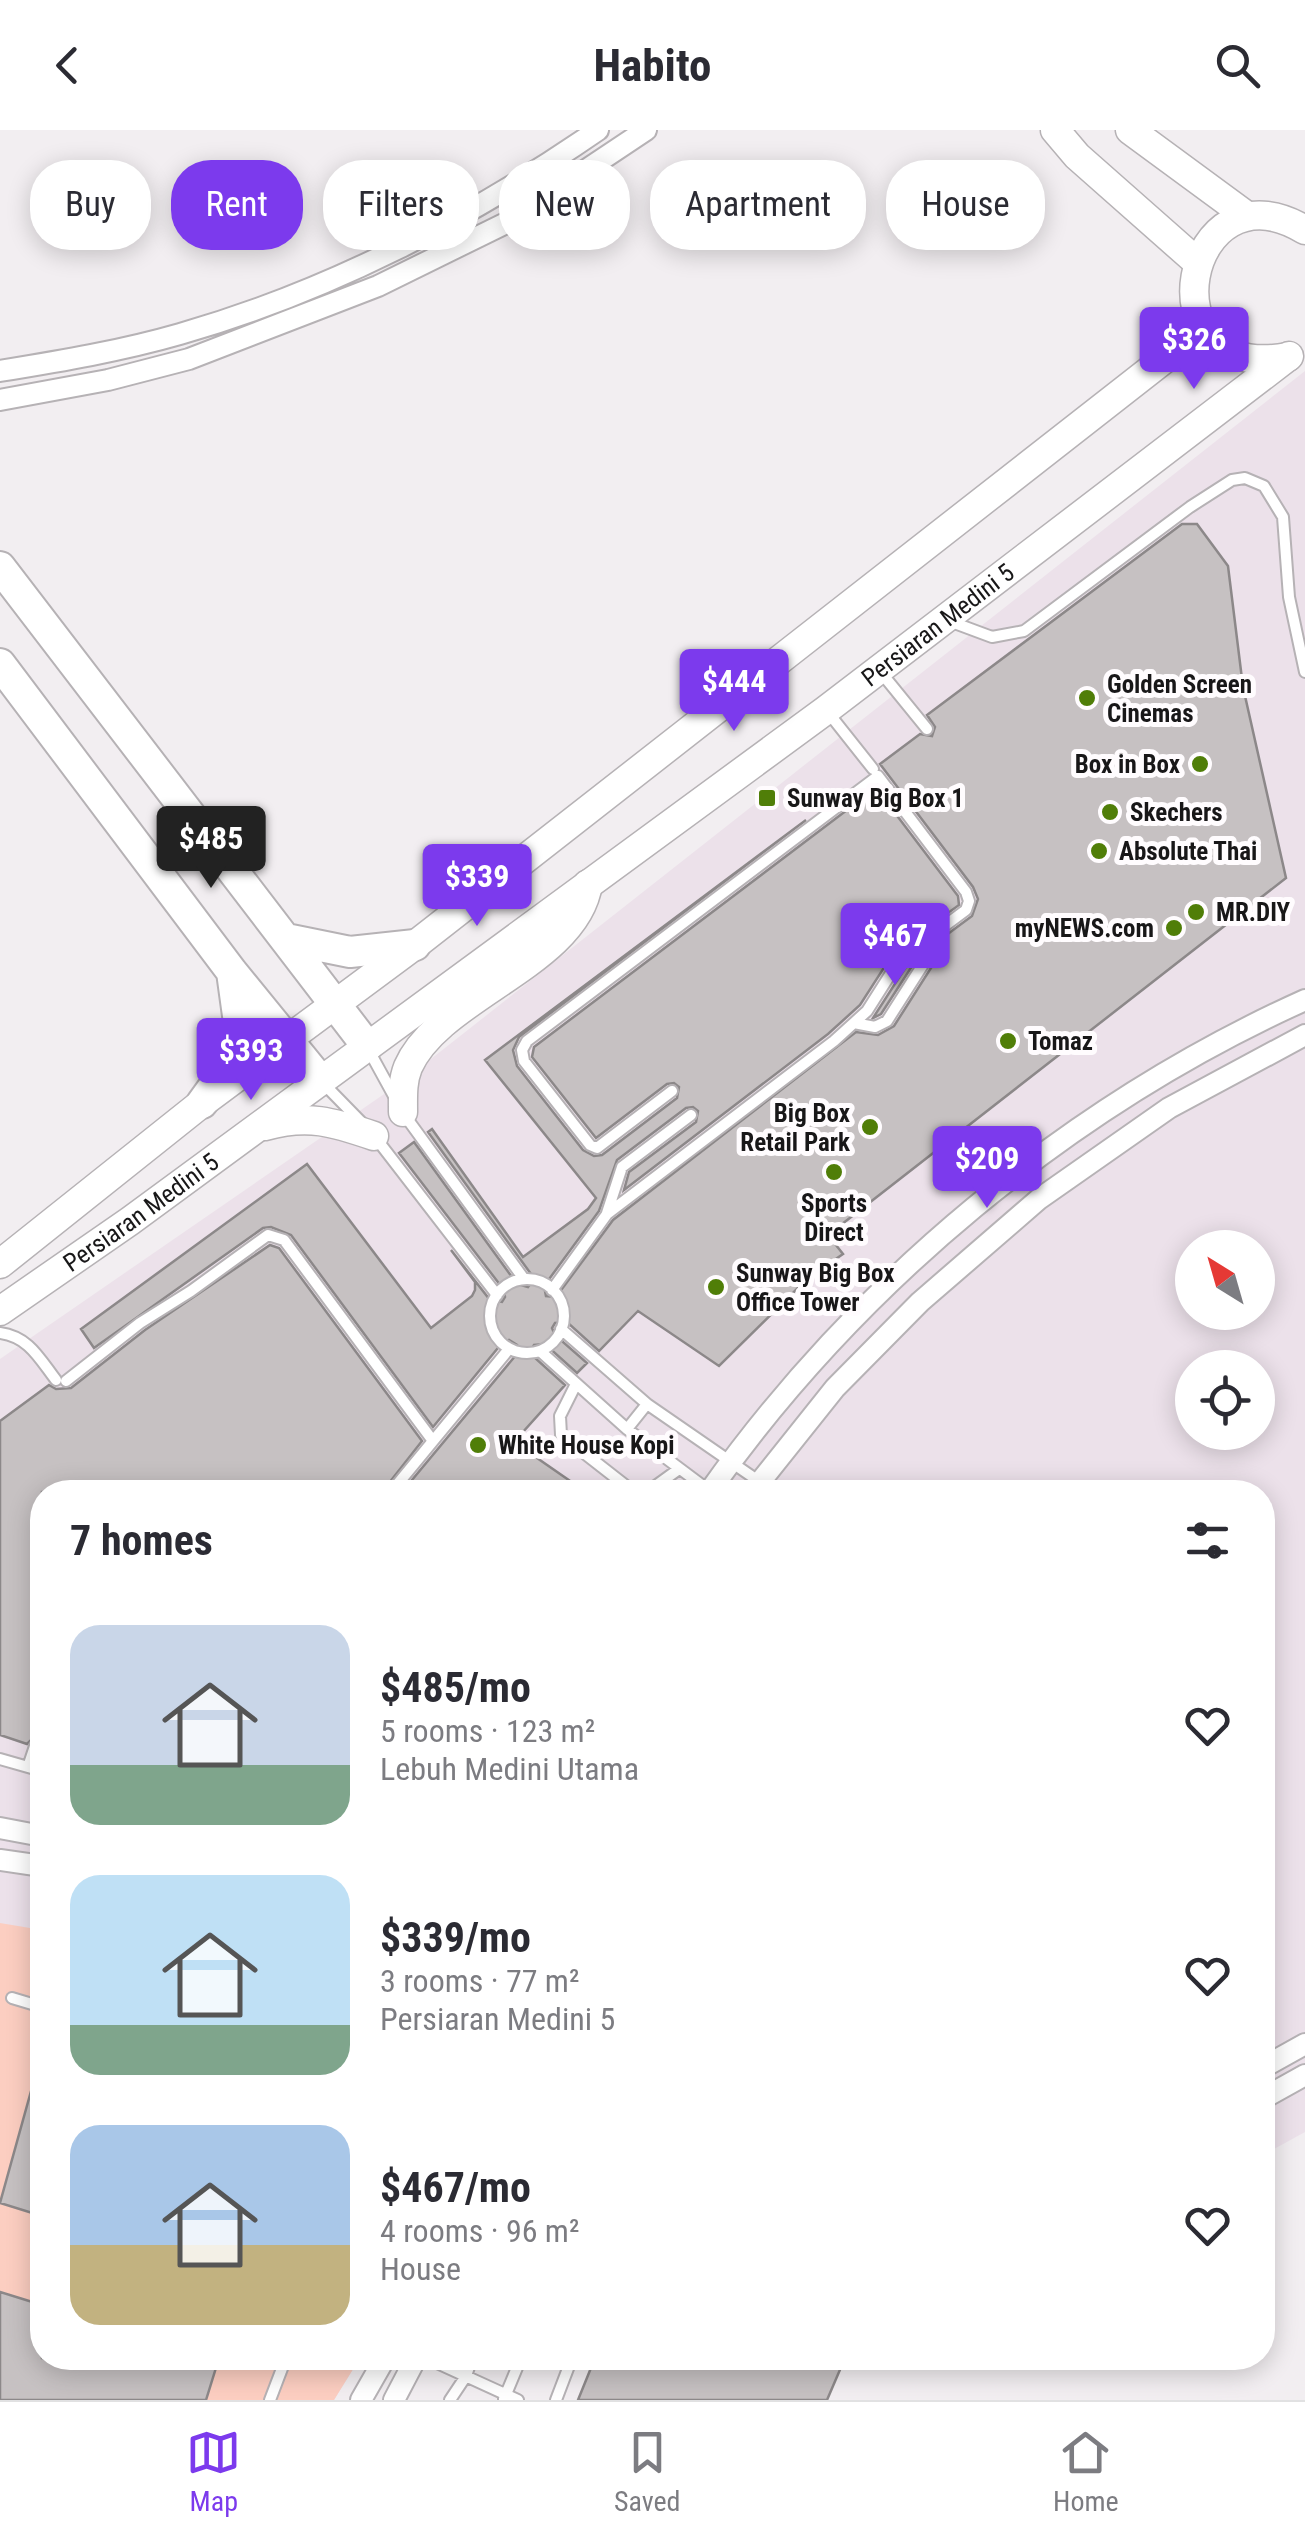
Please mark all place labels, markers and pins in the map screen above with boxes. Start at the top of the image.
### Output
pin: $326 [1135,307,1253,392]
pin: $444 [675,649,793,734]
place label: Golden Screen Cinemas [1107,670,1252,728]
marker: Golden Screen Cinemas [1076,687,1098,709]
place label: Box in Box [1075,750,1180,779]
marker: Box in Box [1189,753,1211,775]
place label: Sunway Big Box 1 [787,784,964,813]
marker: Sunway Big Box 1 [756,787,778,809]
place label: Skechers [1130,798,1223,827]
marker: Skechers [1099,801,1121,823]
pin: $485 [152,806,270,891]
place label: Absolute Thai [1119,837,1257,866]
marker: Absolute Thai [1088,840,1110,862]
pin: $339 [418,844,536,929]
place label: MR.DIY [1216,898,1291,927]
marker: MR.DIY [1185,901,1207,923]
pin: $467 [836,903,954,988]
place label: myNEWS.com [1015,914,1154,943]
marker: myNEWS.com [1163,917,1185,939]
pin: $393 [192,1018,310,1103]
place label: Tomaz [1028,1027,1093,1056]
marker: Tomaz [997,1030,1019,1052]
place label: Big Box Retail Park [740,1099,850,1157]
marker: Big Box Retail Park [859,1116,881,1138]
pin: $209 [928,1126,1046,1211]
marker: Sports Direct [823,1161,845,1183]
place label: Sports Direct [801,1189,867,1247]
place label: Sunway Big Box Office Tower [736,1259,895,1317]
marker: Sunway Big Box Office Tower [705,1276,727,1298]
place label: White House Kopi [498,1431,675,1460]
marker: White House Kopi [467,1434,489,1456]

